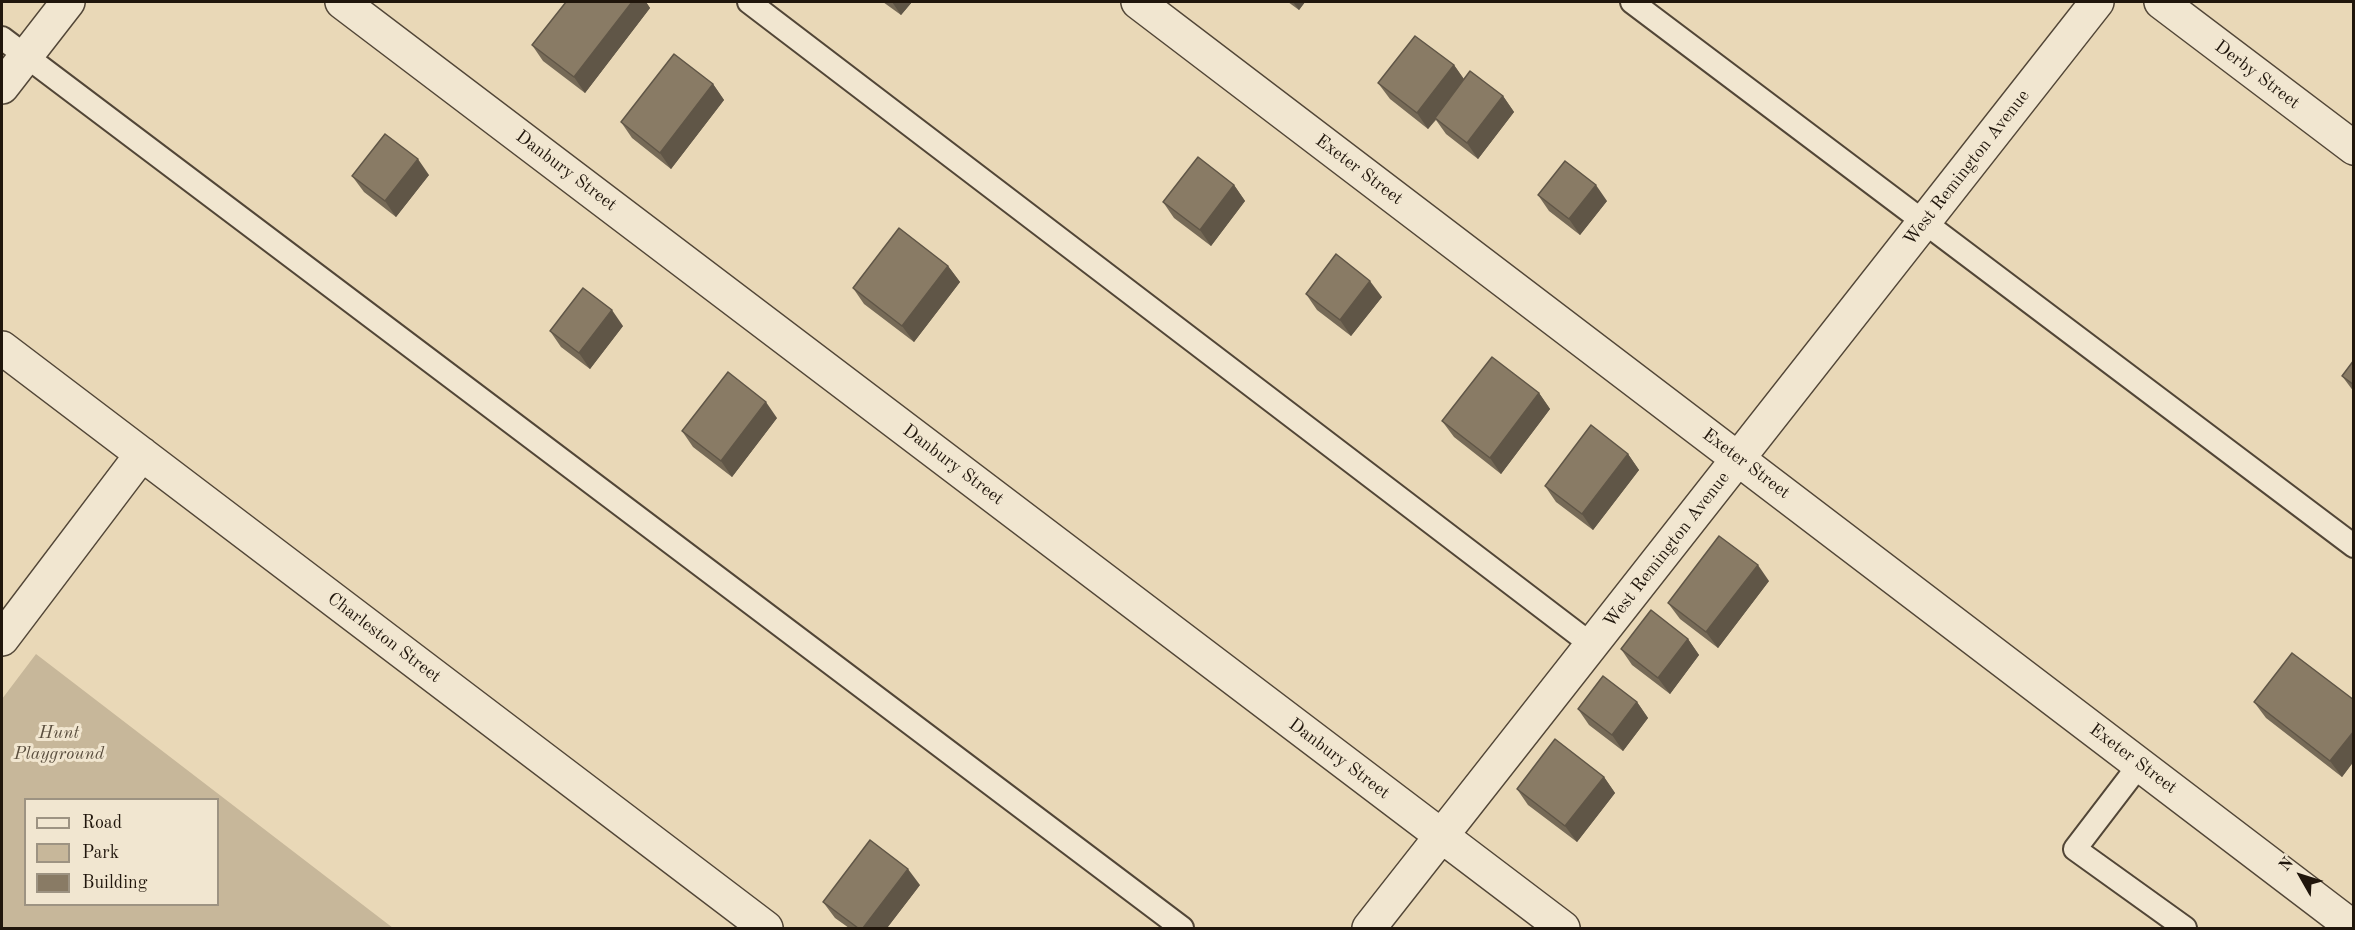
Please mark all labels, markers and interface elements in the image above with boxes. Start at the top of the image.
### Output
street label: Derby Street [2210,36,2304,114]
street label: West Remington Avenue [1899,86,2035,250]
street label: Danbury Street [511,126,621,216]
street label: Exeter Street [1311,130,1407,210]
street label: Danbury Street [898,420,1008,510]
street label: Exeter Street [1698,424,1794,504]
street label: West Remington Avenue [1599,468,1735,632]
street label: Charleston Street [323,588,445,688]
street label: Danbury Street [1284,714,1394,804]
street label: Exeter Street [2085,719,2181,799]
park label: Hunt Playground [14,722,104,764]
legend [24,798,219,906]
text: Road [82,814,122,832]
text: Park [82,844,119,862]
north arrow [2271,846,2331,906]
text: N [2277,855,2297,874]
text: Building [82,874,147,892]

